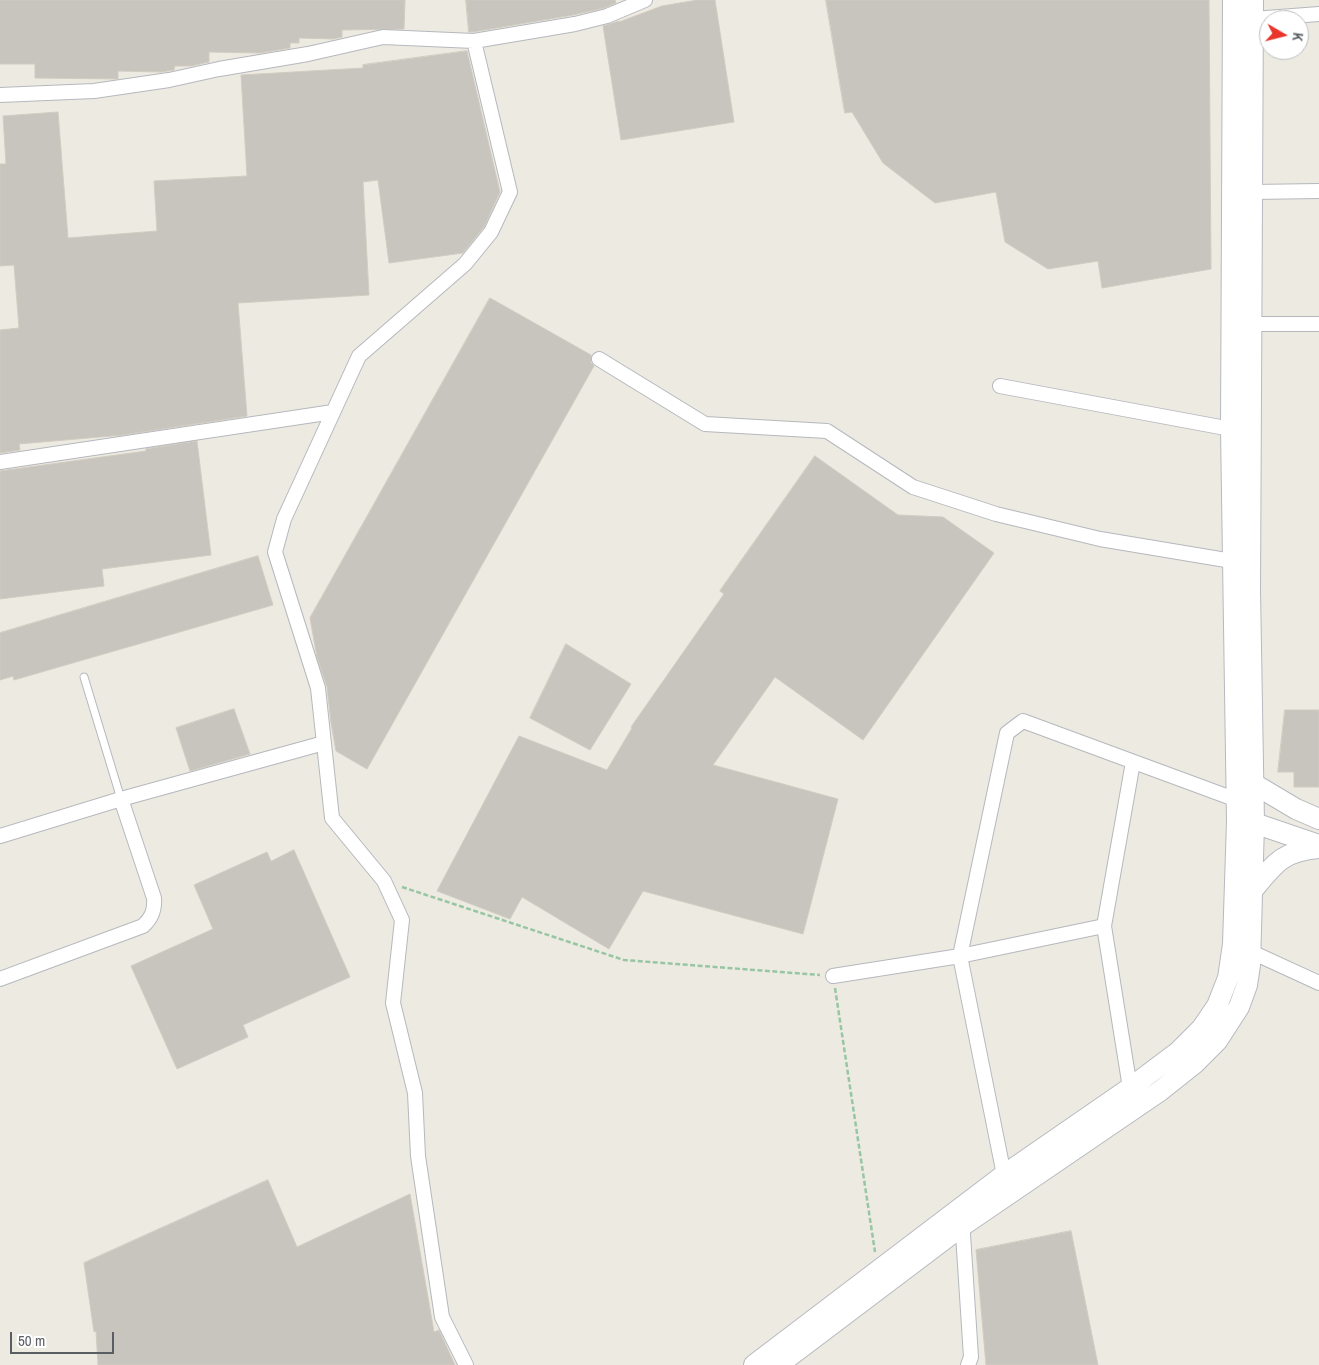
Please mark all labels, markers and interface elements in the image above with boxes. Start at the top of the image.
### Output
north arrow [1259,10,1309,60]
text: K [1288,32,1307,42]
scale bar [12,1322,116,1354]
text: 50 m [18,1330,45,1351]

